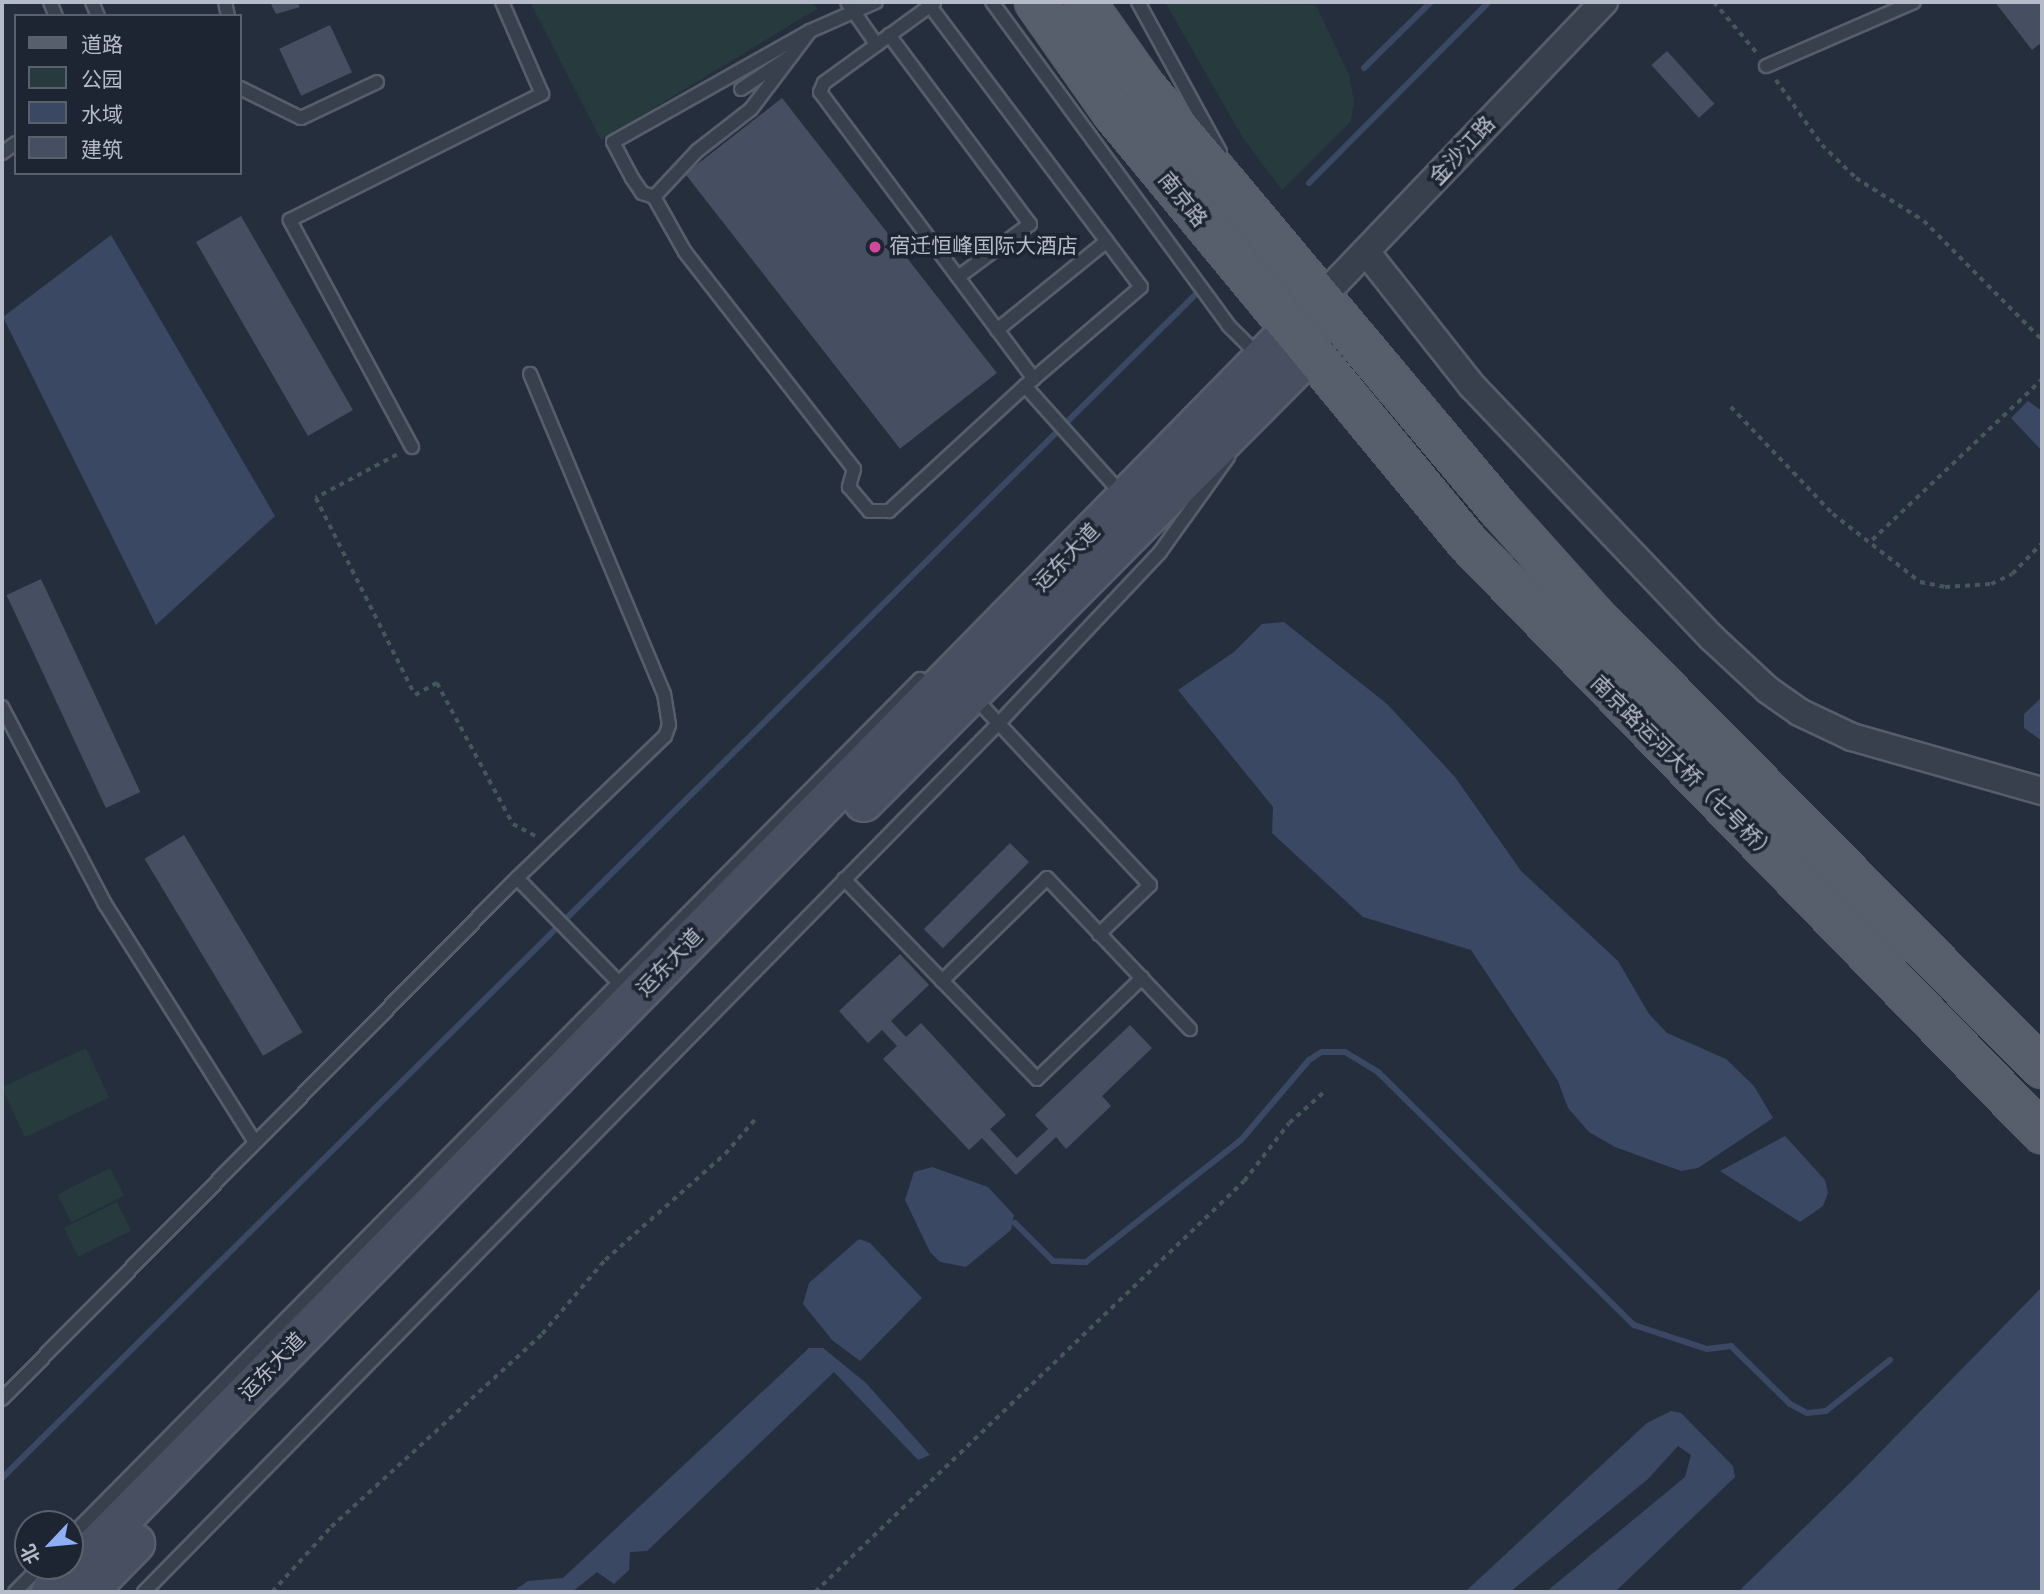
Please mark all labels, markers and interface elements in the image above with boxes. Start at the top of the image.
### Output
legend [14,14,242,175]
text: 道路 [81,33,123,58]
text: 公园 [81,68,123,93]
text: 水域 [81,103,123,128]
street label: 金沙江路 [1425,112,1501,190]
text: 建筑 [81,138,123,163]
street label: 南京路 [1152,168,1212,232]
place label: 宿迁恒峰国际大酒店 [889,234,1078,260]
marker: 宿迁恒峰国际大酒店 [867,239,883,255]
street label: 运东大道 [1029,519,1105,597]
street label: 南京路运河大桥（七号桥） [1585,671,1781,867]
street label: 运东大道 [632,924,708,1002]
street label: 运东大道 [235,1328,311,1406]
north arrow [14,1510,84,1580]
text: 北 [17,1540,46,1567]

